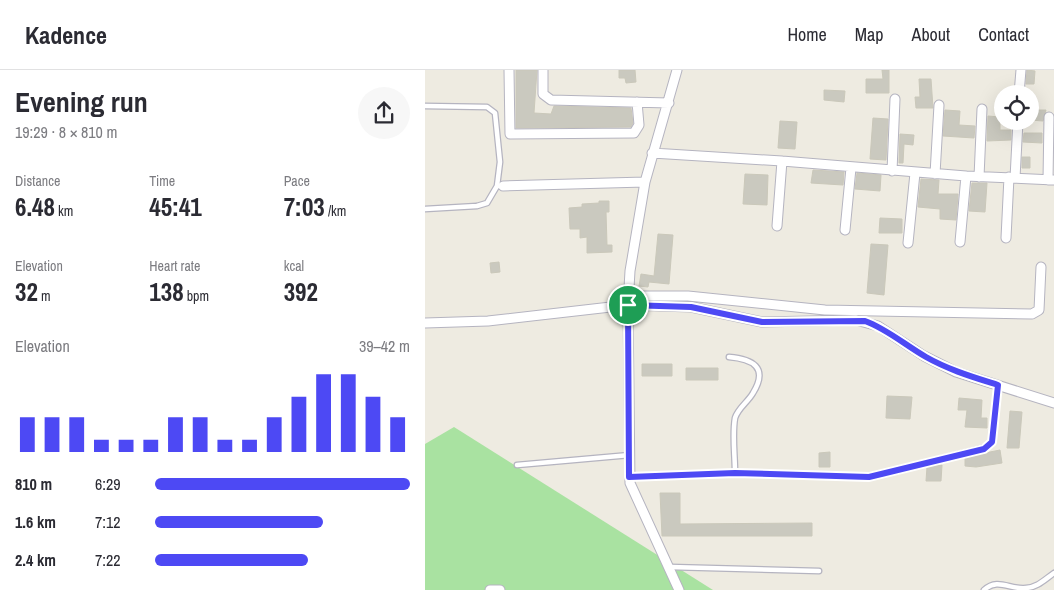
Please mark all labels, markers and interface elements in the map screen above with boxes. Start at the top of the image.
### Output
text: Kadence [25,19,107,51]
text: Home [787,22,827,47]
text: Map [855,22,884,47]
text: About [912,22,950,47]
text: Contact [978,22,1029,47]
text: Evening run [15,83,148,121]
map controls [994,85,1039,130]
button: locate [994,85,1039,130]
button: share [358,87,410,139]
text: 19:29 · 8 × 810 m [15,121,118,143]
text: Distance [15,172,60,190]
text: Time [149,172,175,190]
text: Pace [284,172,310,190]
text: 6.48 [15,190,55,224]
text: 45:41 [149,190,202,224]
text: 7:03 [284,190,325,224]
text: km [55,202,73,220]
text: /km [325,202,346,220]
text: Elevation [15,257,63,275]
text: Heart rate [149,257,200,275]
text: kcal [284,257,304,275]
text: 32 [15,275,38,309]
text: 138 [149,275,184,309]
text: 392 [284,275,318,309]
pin [607,284,649,326]
text: m [38,287,51,305]
text: bpm [184,287,209,305]
icon: arrive [614,291,642,319]
text: Elevation [15,335,70,357]
text: 39–42 m [359,335,410,357]
text: 810 m [15,473,52,495]
text: 6:29 [95,473,121,495]
text: 1.6 km [15,511,56,533]
text: 7:12 [95,511,121,533]
text: 2.4 km [15,549,56,571]
text: 7:22 [95,549,121,571]

